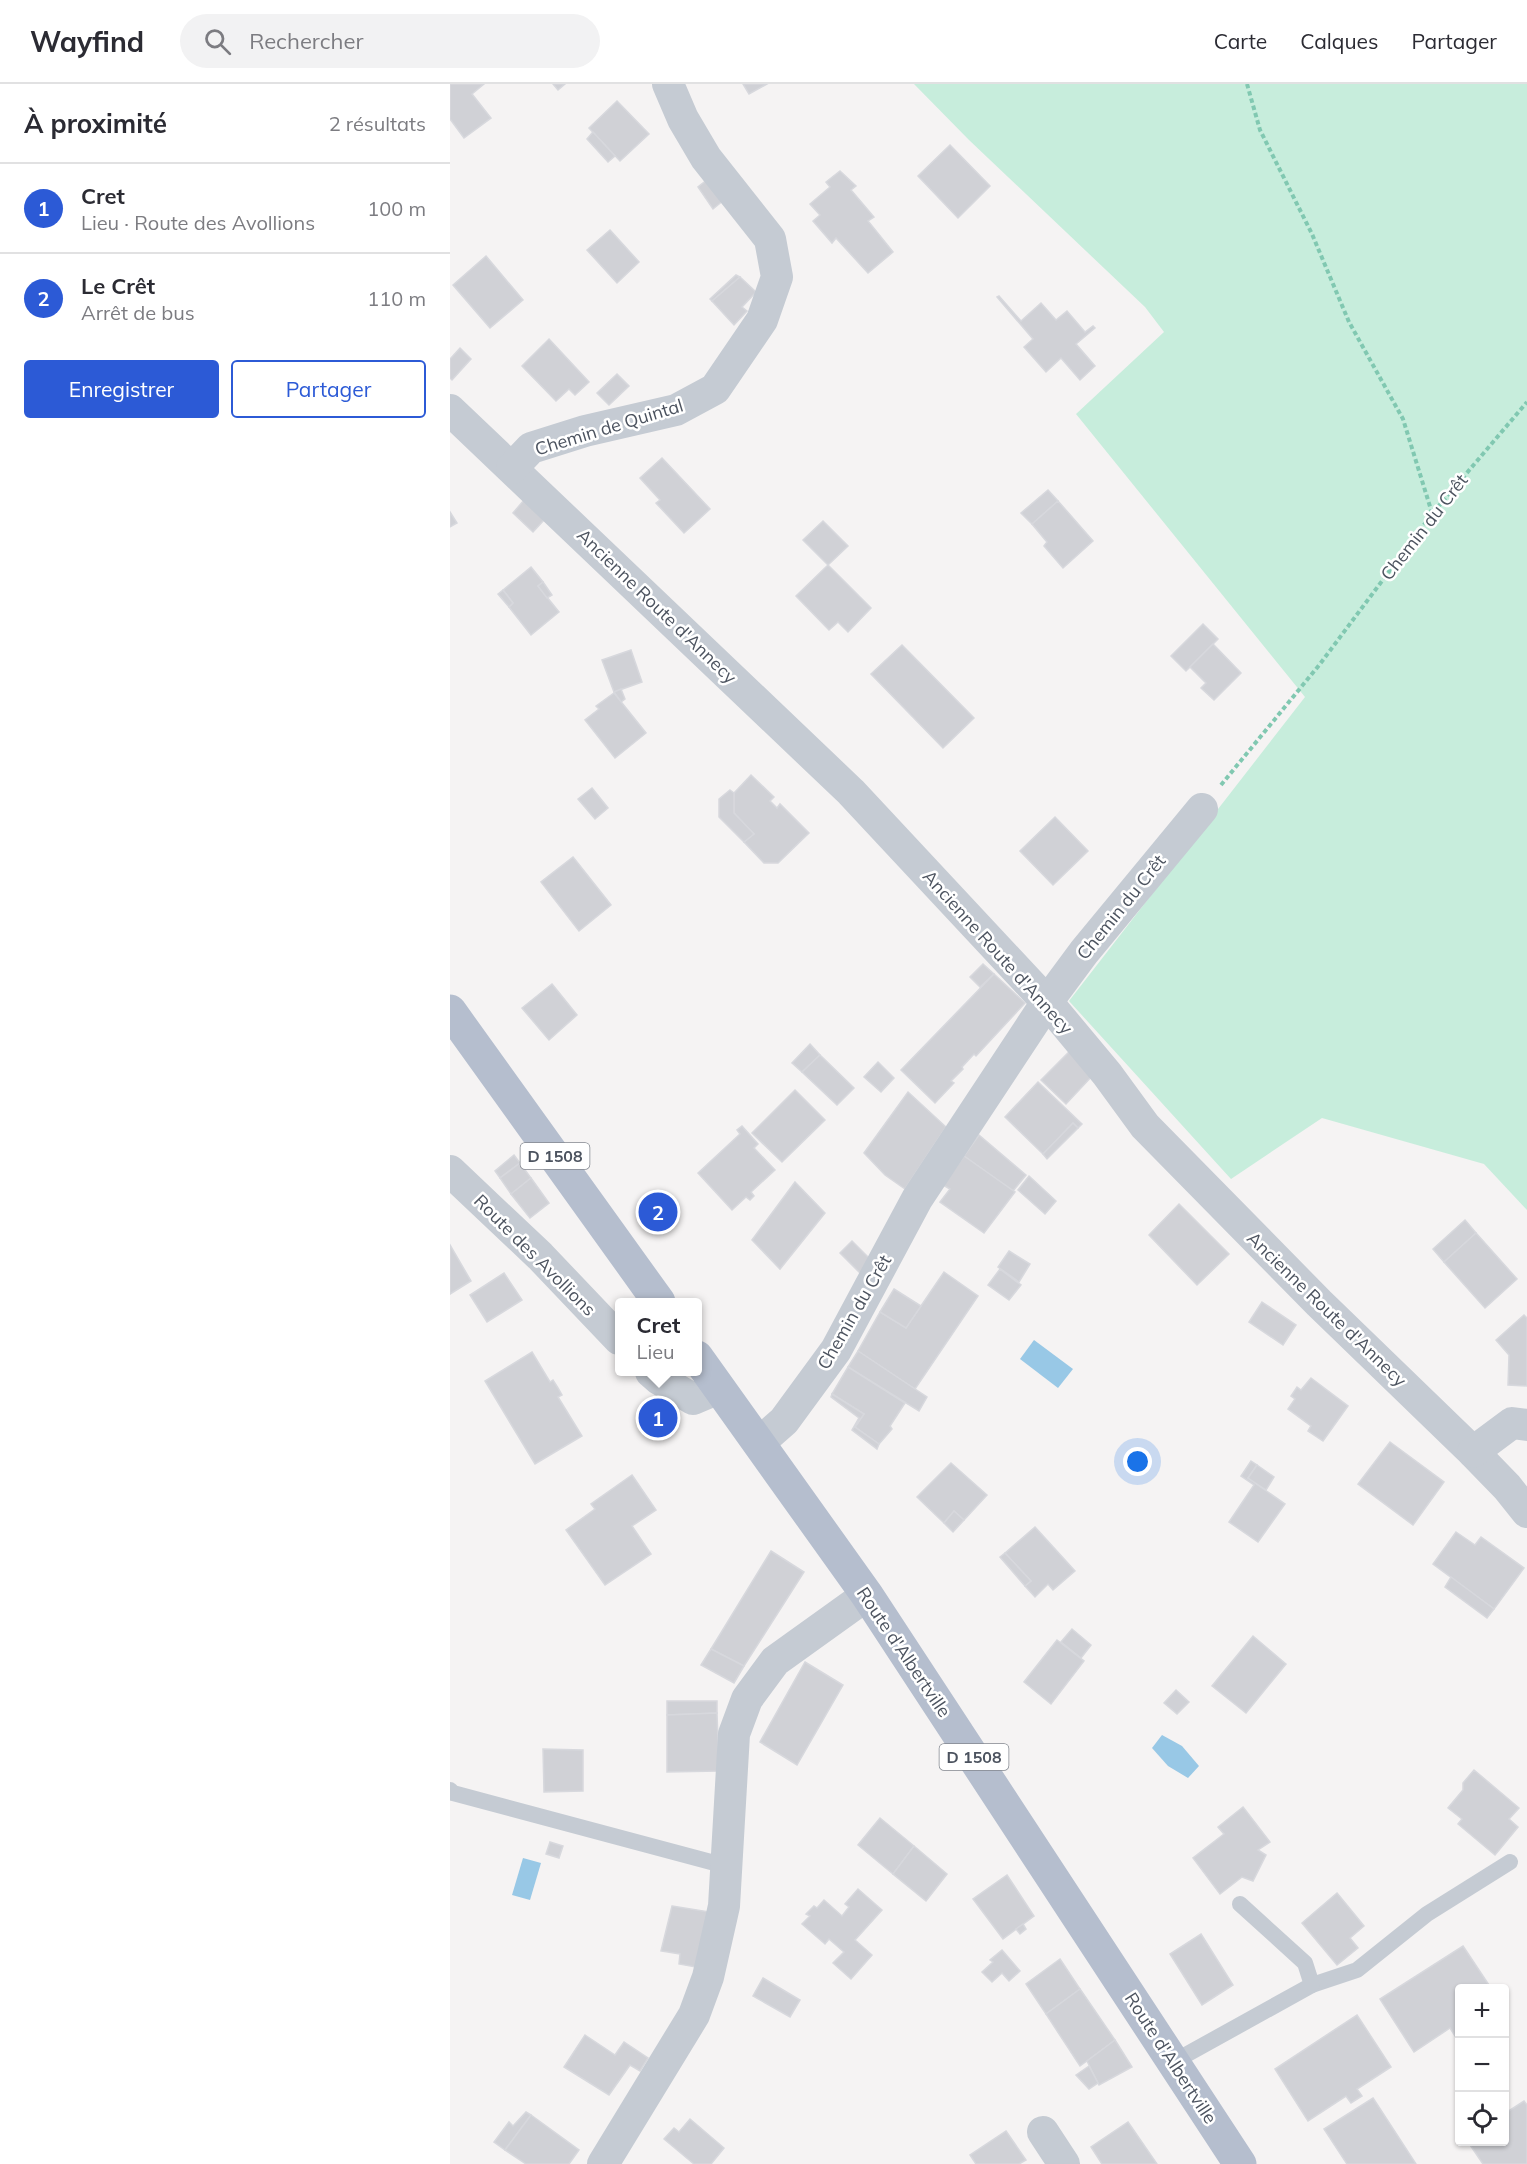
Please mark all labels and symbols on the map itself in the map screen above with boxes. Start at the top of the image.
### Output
street label: Chemin de Quintal [532,394,686,460]
street label: Chemin du Crêt [1375,469,1473,585]
street label: Ancienne Route d'Annecy [572,524,742,689]
street label: Chemin du Crêt [1072,850,1170,964]
street label: Ancienne Route d'Annecy [918,865,1078,1039]
road number: D 1508 [520,1143,590,1169]
street label: Route des Avollions [469,1189,601,1321]
pin: 2 [638,1190,678,1234]
street label: Ancienne Route d'Annecy [1242,1227,1412,1392]
street label: Chemin du Crêt [812,1251,896,1373]
pin: 1 [638,1396,678,1440]
your location [1123,1447,1152,1476]
street label: Route d'Albertville [852,1583,956,1721]
road number: D 1508 [940,1744,1008,1770]
street label: Route d'Albertville [1120,1988,1222,2128]

